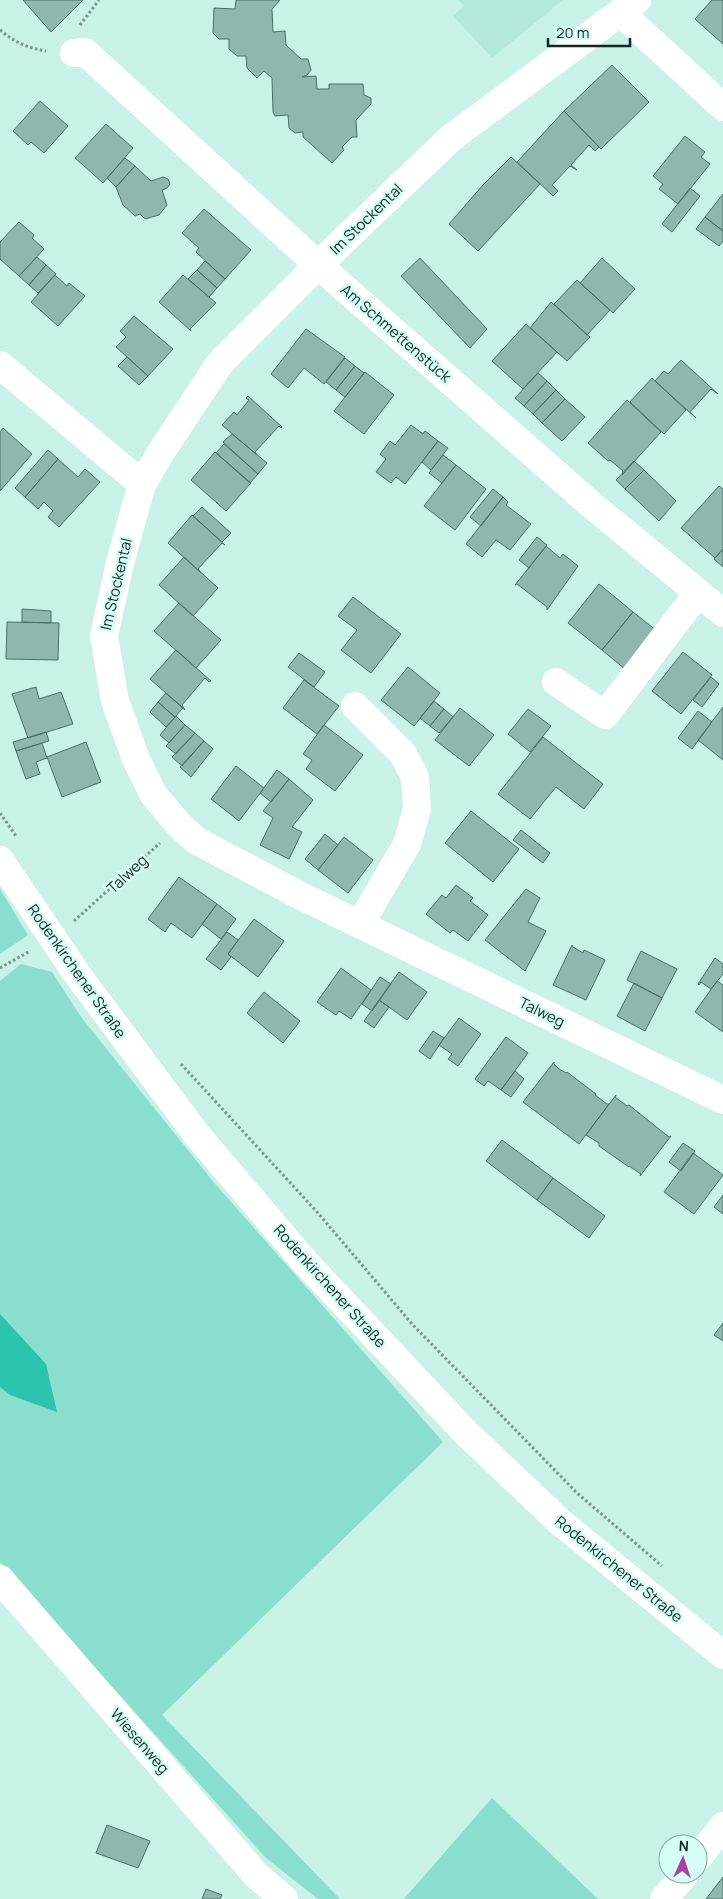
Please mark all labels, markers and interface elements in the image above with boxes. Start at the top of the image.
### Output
scale bar [548,15,630,47]
text: 20 m [556,22,589,43]
street label: Im Stockental [325,179,407,259]
street label: Am Schmettenstück [336,279,456,387]
street label: Im Stockental [95,536,137,632]
street label: Talweg [102,850,152,898]
street label: Rodenkirchener Straße [23,900,131,1042]
street label: Talweg [516,992,568,1032]
street label: Rodenkirchener Straße [269,1220,391,1352]
street label: Rodenkirchener Straße [551,1511,688,1627]
street label: Wiesenweg [106,1704,174,1778]
north arrow [658,1834,708,1884]
text: N [678,1836,689,1855]

